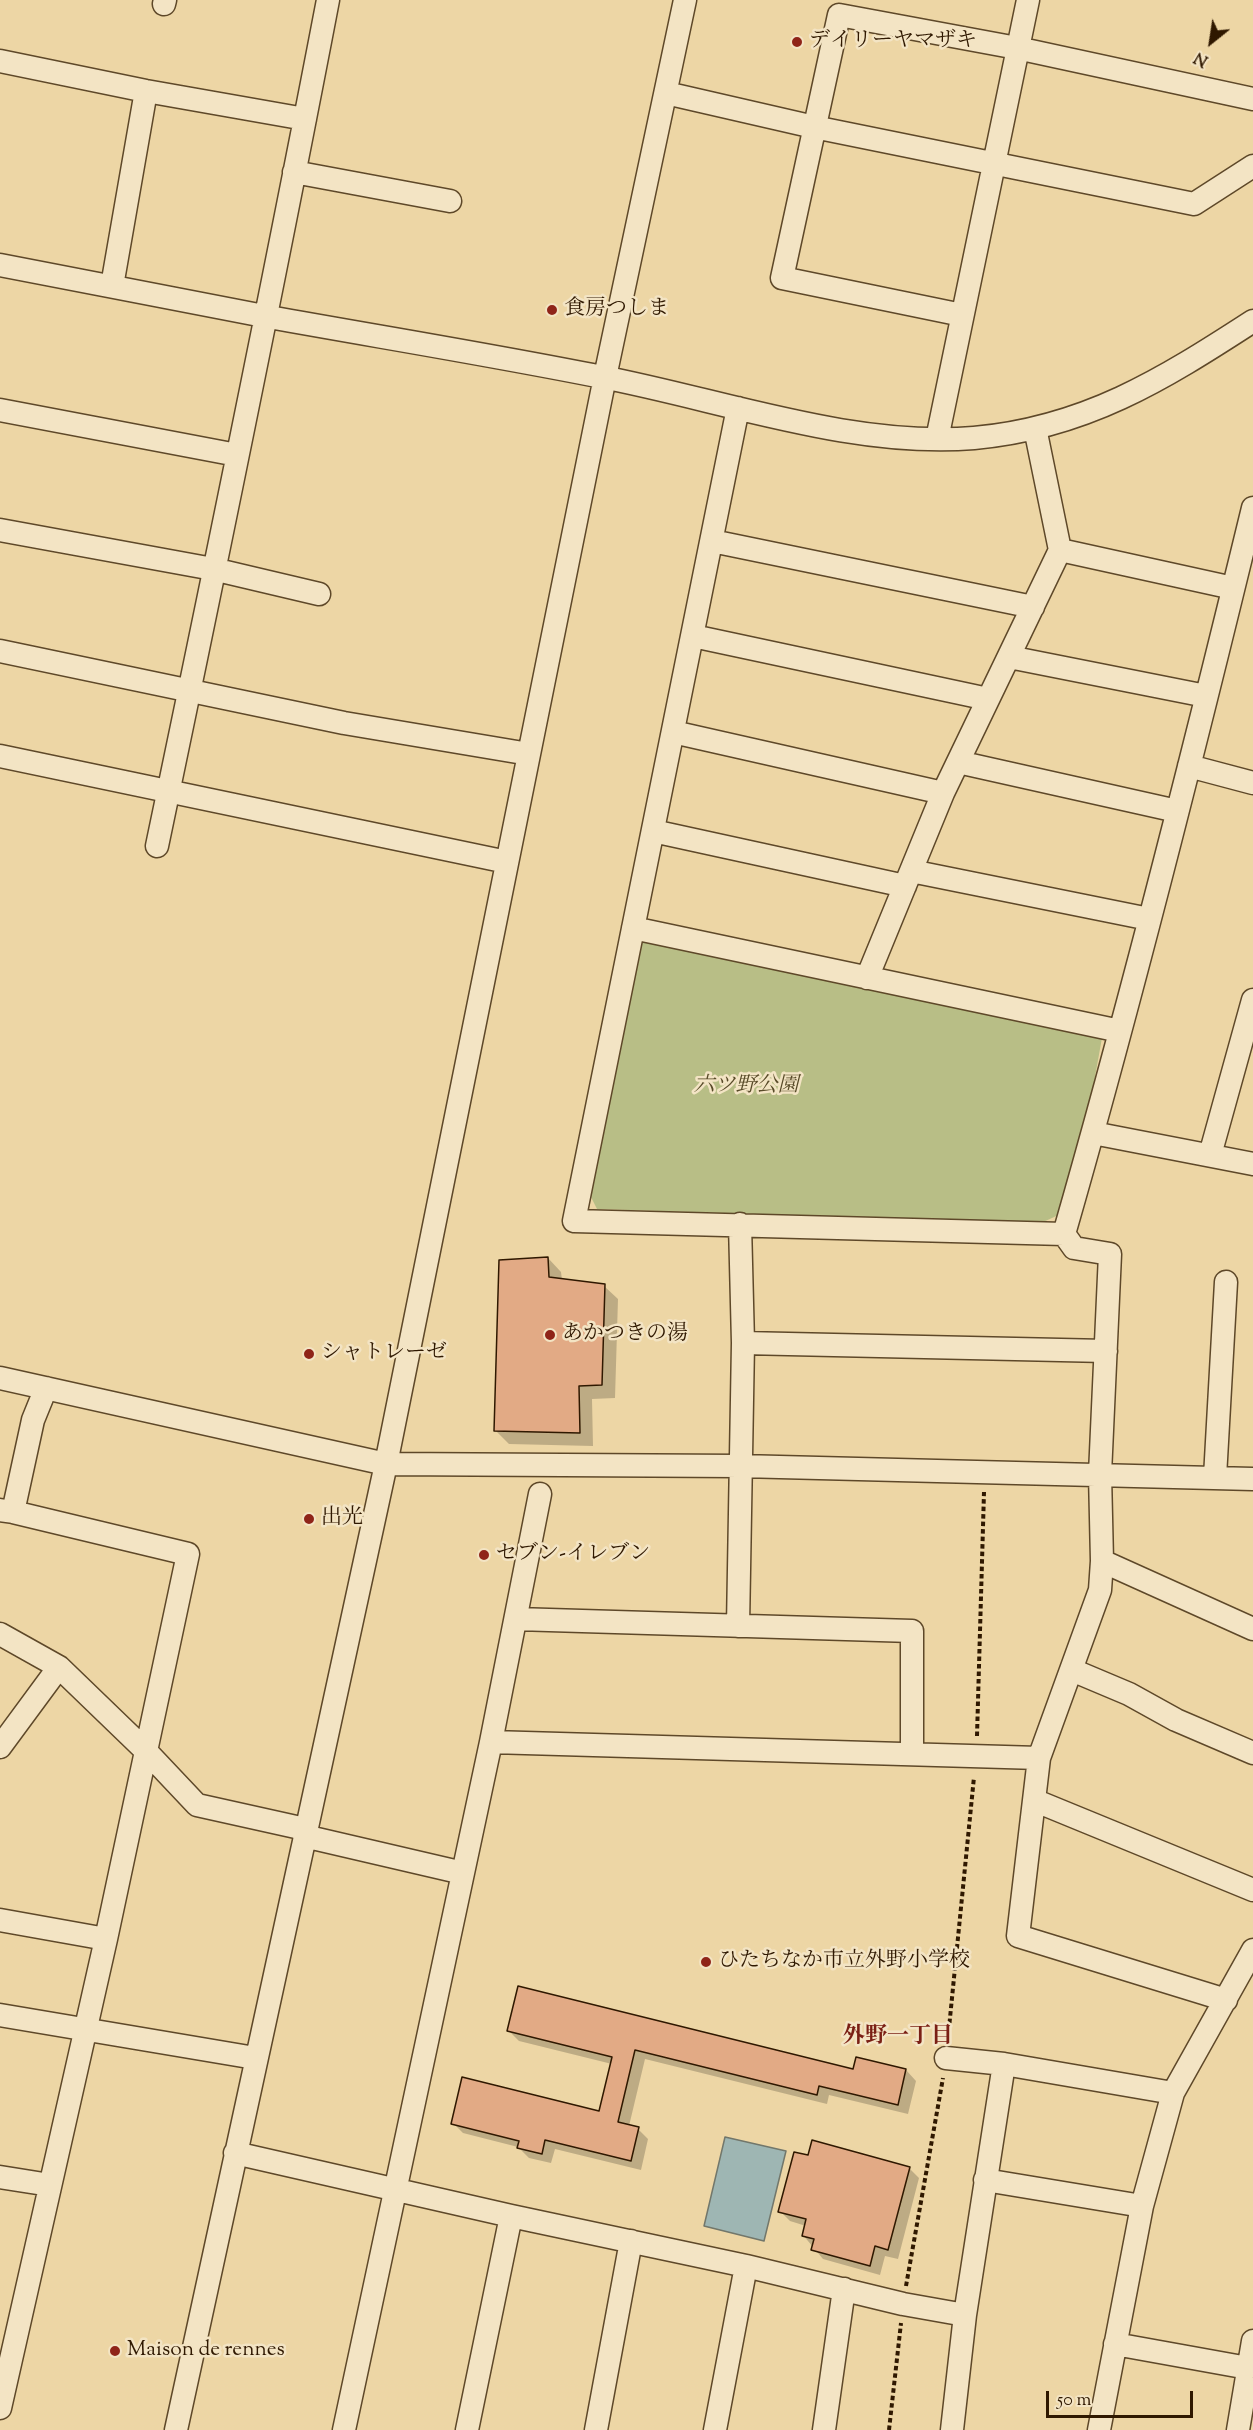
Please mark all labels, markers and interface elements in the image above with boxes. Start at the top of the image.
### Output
north arrow [1181,12,1241,72]
place label: デイリーヤマザキ [809,29,977,55]
marker: デイリーヤマザキ [790,35,804,49]
text: N [1190,45,1213,71]
place label: 食房つしま [564,297,669,323]
marker: 食房つしま [545,303,559,317]
park label: 六ツ野公園 [694,1074,798,1100]
place label: あかつきの湯 [562,1322,688,1348]
marker: あかつきの湯 [543,1328,557,1342]
place label: シャトレーゼ [321,1341,447,1367]
marker: シャトレーゼ [302,1347,316,1361]
place label: 出光 [321,1506,363,1532]
marker: 出光 [302,1512,316,1526]
place label: セブン-イレブン [496,1542,650,1568]
marker: セブン-イレブン [477,1548,491,1562]
place label: ひたちなか市立外野小学校 [718,1949,970,1975]
marker: ひたちなか市立外野小学校 [699,1955,713,1969]
district label: 外野一丁目 [843,2025,953,2051]
place label: Maison de rennes [127,2338,285,2364]
marker: Maison de rennes [108,2344,122,2358]
scale bar [1049,2379,1196,2417]
text: 50 m [1057,2388,1091,2414]

